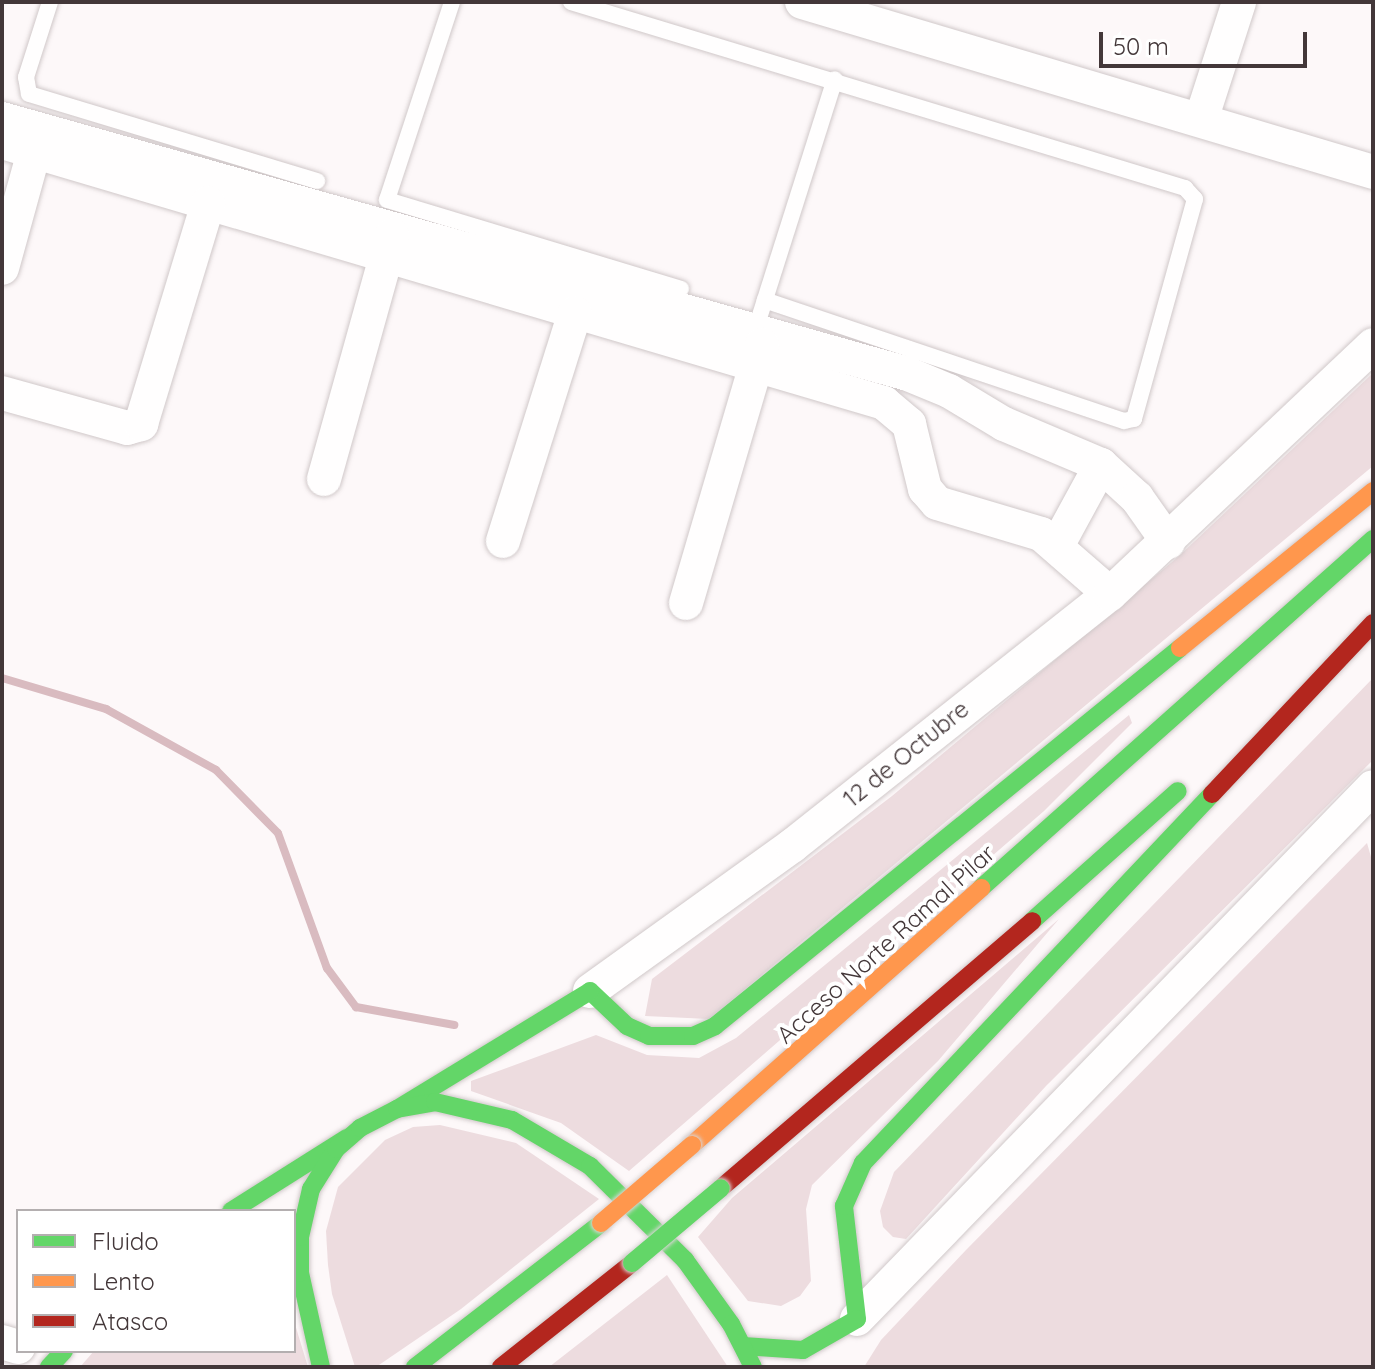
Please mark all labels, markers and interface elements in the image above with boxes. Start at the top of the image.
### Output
scale bar [1103,16,1311,66]
text: 50 m [1113,31,1169,61]
street label: 12 de Octubre [837,695,975,813]
street label: Acceso Norte Ramal Pilar [771,838,1001,1050]
legend [16,1209,296,1353]
text: Fluido [92,1226,159,1256]
text: Lento [92,1266,155,1296]
text: Atasco [92,1306,168,1336]

